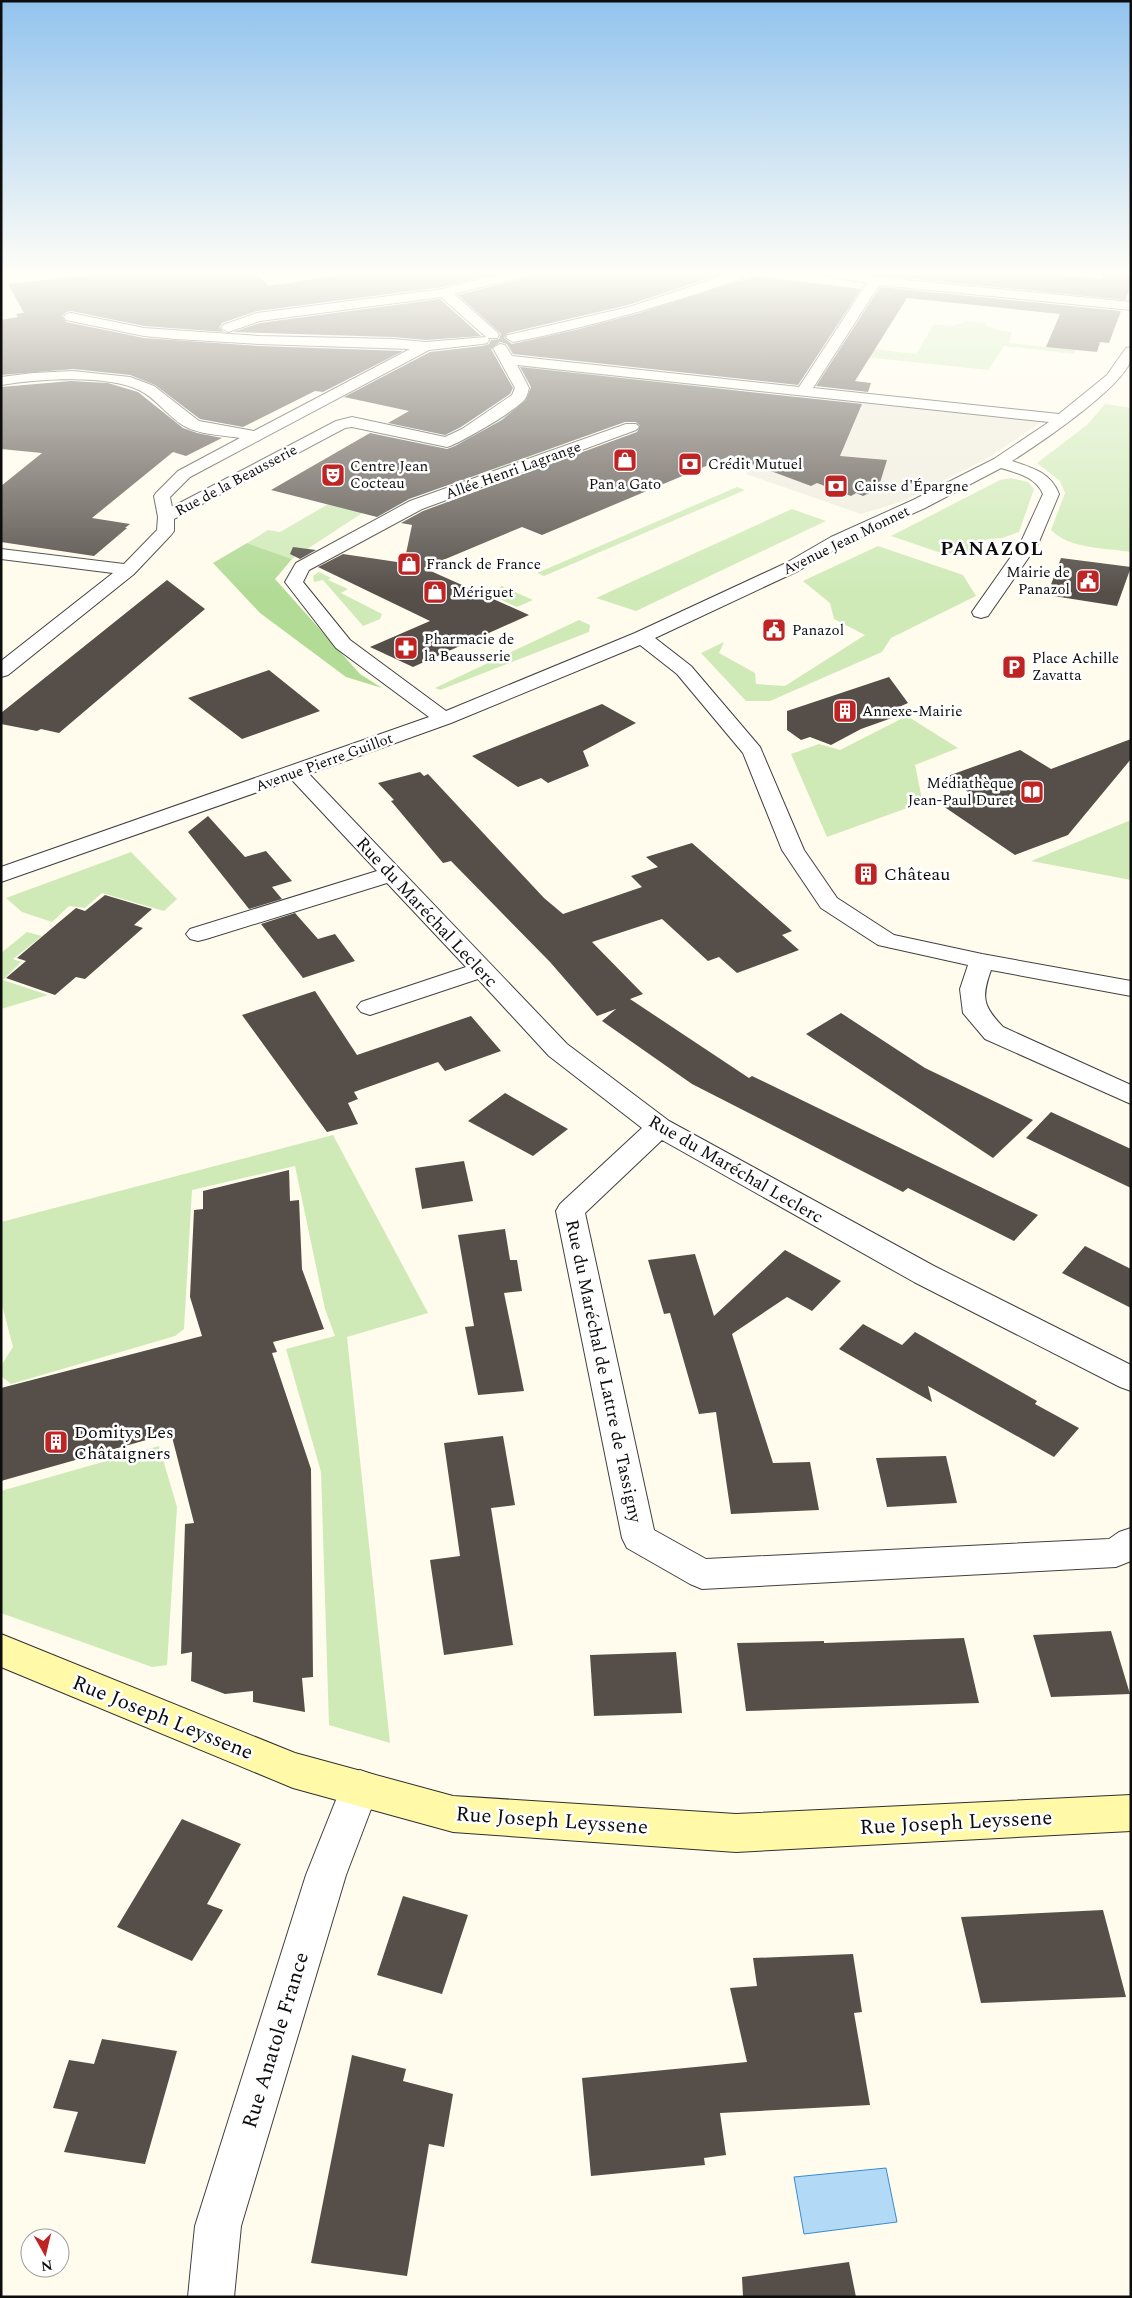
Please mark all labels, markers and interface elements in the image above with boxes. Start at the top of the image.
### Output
street label: Allée Henri Lagrange [442,435,584,506]
street label: Rue de la Beausserie [171,439,301,522]
shop icon: Pan a Gato [612,447,638,473]
bank icon: Crédit Mutuel [677,451,703,477]
place label: Crédit Mutuel [708,453,802,476]
place label: Centre Jean Cocteau [350,455,429,495]
theatre icon: Centre Jean Cocteau [320,462,346,488]
place label: Pan a Gato [589,473,661,496]
bank icon: Caisse d'Épargne [823,473,849,499]
place label: Caisse d'Épargne [854,475,969,498]
street label: Avenue Jean Monnet [779,500,913,581]
district label: PANAZOL [940,535,1044,564]
shop icon: Franck de France [396,551,422,577]
place label: Franck de France [426,553,541,576]
place label: Mairie de Panazol [1006,561,1070,601]
public building icon: Mairie de Panazol [1075,568,1101,594]
shop icon: Mériguet [422,579,448,605]
place label: Mériguet [452,581,513,604]
public building icon: Panazol [761,617,787,643]
place label: Panazol [792,619,844,642]
place label: Pharmacie de la Beausserie [424,628,514,668]
pharmacy icon: Pharmacie de la Beausserie [393,635,419,661]
place label: Place Achille Zavatta [1032,647,1119,687]
parking icon: Place Achille Zavatta [1001,654,1027,680]
building icon: Annexe-Mairie [832,698,858,724]
place label: Annexe-Mairie [862,700,962,723]
street label: Avenue Pierre Guillot [252,727,396,798]
place label: Médiathèque Jean-Paul Duret [908,772,1014,812]
library icon: Médiathèque Jean-Paul Duret [1019,779,1045,805]
street label: Rue du Maréchal Leclerc [349,831,504,994]
building icon: Château [853,861,879,887]
place label: Château [884,861,950,888]
street label: Rue du Maréchal Leclerc [643,1108,828,1231]
street label: Rue du Maréchal de Lattre de Tassigny [558,1217,649,1526]
place label: Domitys Les Châtaigners [74,1419,174,1467]
building icon: Domitys Les Châtaigners [43,1429,69,1455]
street label: Rue Joseph Leyssene [67,1667,258,1769]
street label: Rue Joseph Leyssene [455,1798,649,1844]
street label: Rue Joseph Leyssene [859,1802,1053,1844]
street label: Rue Anatole France [234,1948,318,2133]
north arrow [20,2228,70,2278]
text: N [40,2254,54,2277]

